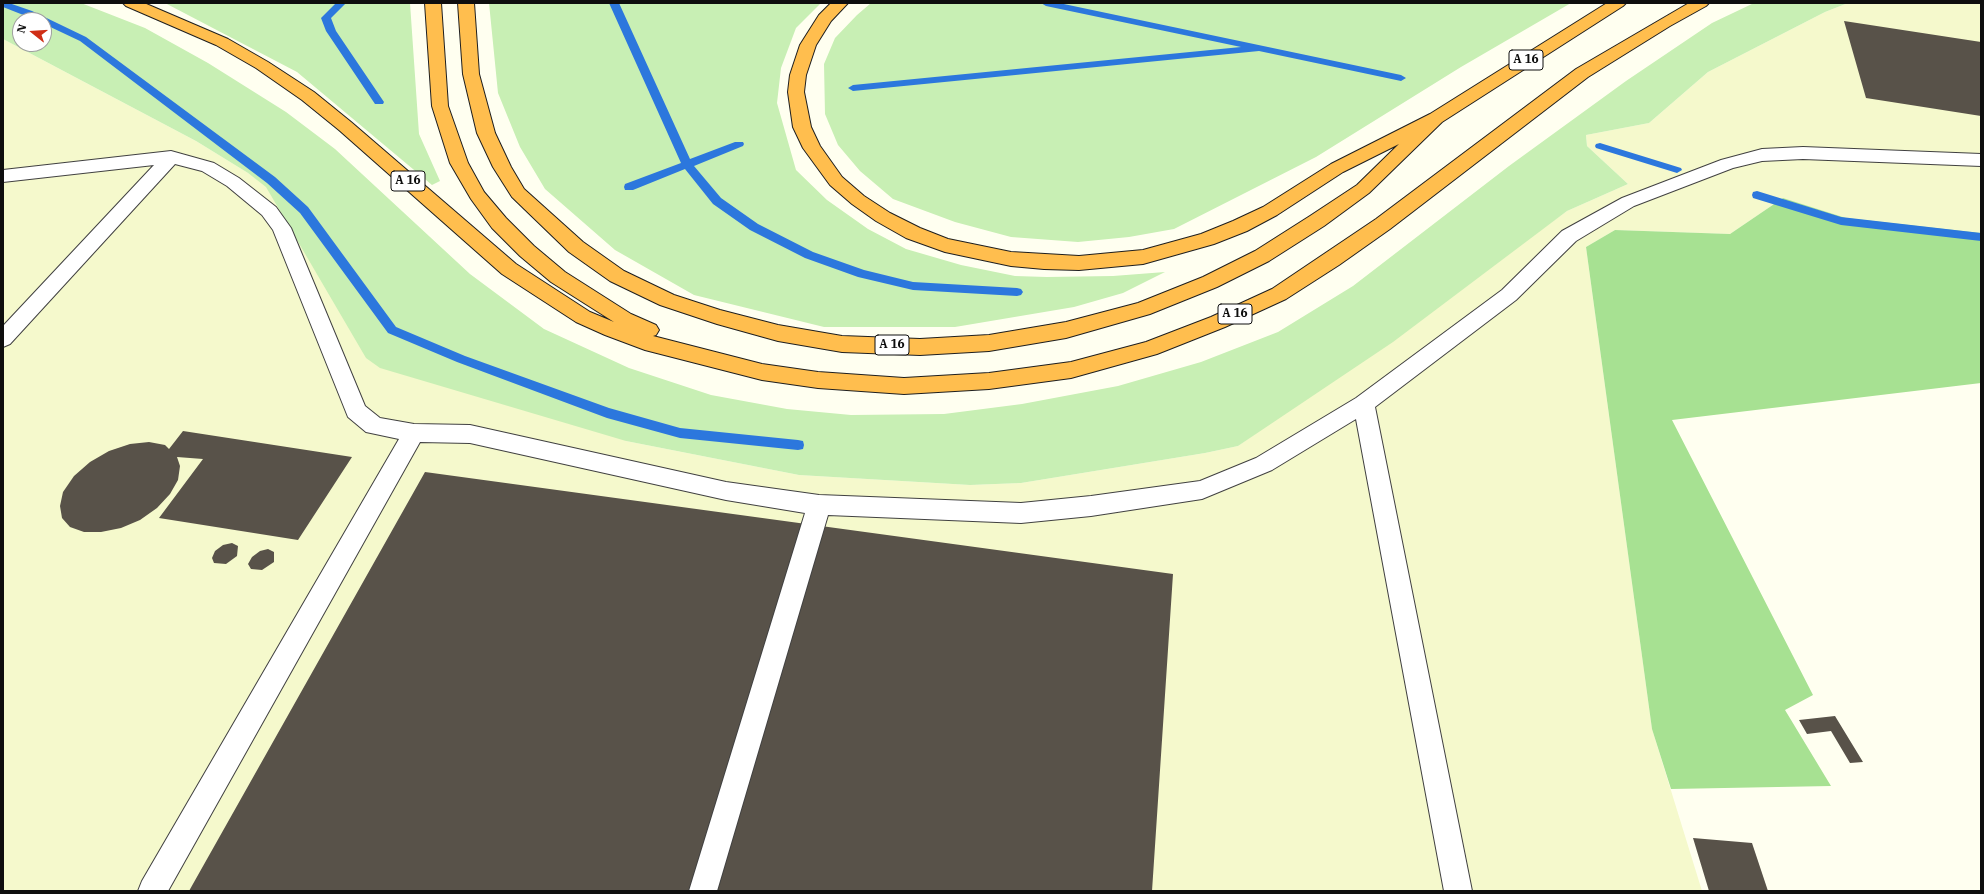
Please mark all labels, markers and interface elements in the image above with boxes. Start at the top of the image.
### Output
north arrow [12,12,52,52]
text: N [14,23,29,35]
road number: A 16 [1509,50,1543,70]
road number: A 16 [391,171,425,191]
road number: A 16 [1218,304,1252,324]
road number: A 16 [875,335,909,355]

